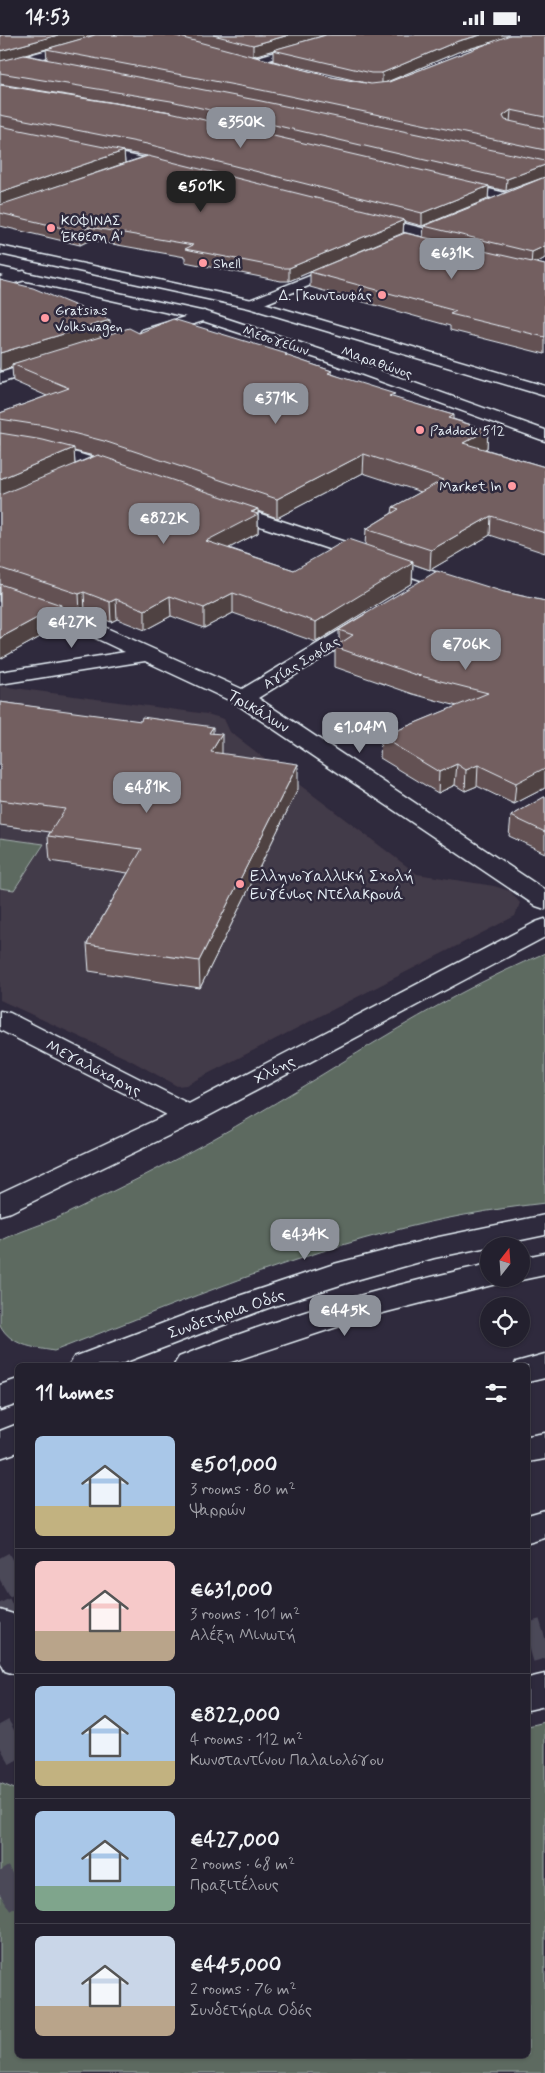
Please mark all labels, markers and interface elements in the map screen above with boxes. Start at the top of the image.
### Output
text: 14:53 [25,5,70,30]
pin: €350K [206,107,276,149]
text: €350K [217,112,265,133]
pin: €501K [166,171,236,213]
text: €501K [178,176,224,197]
place label: ΚΟΦΙΝΑΣ Έκθεση Α' [61,212,123,246]
marker: ΚΟΦΙΝΑΣ Έκθεση Α' [45,222,57,234]
pin: €631K [417,237,487,280]
text: €631K [431,243,473,264]
place label: Shell [213,255,241,273]
marker: Shell [197,257,209,269]
place label: Δ. Γκουντουφάς [279,287,372,305]
marker: Δ. Γκουντουφάς [376,289,388,301]
place label: Gratsias Volkswagen [55,302,123,337]
marker: Gratsias Volkswagen [39,312,51,324]
street label: Μεσογείων [240,322,311,360]
street label: Μαραθώνος [339,342,415,384]
pin: €371K [241,383,311,425]
text: €371K [254,388,298,409]
place label: Paddock 512 [430,422,505,440]
marker: Paddock 512 [414,424,426,436]
place label: Market In [439,478,502,496]
marker: Market In [506,480,518,492]
pin: €822K [129,503,199,545]
text: €822K [140,508,188,529]
pin: €427K [37,607,107,649]
text: €427K [48,612,96,633]
pin: €706K [431,629,501,671]
street label: Αγίας Σοφίας [260,632,343,693]
text: €706K [442,634,490,655]
street label: Τρικάλων [223,685,293,738]
pin: €1.04M [319,711,401,754]
text: €1.04M [333,717,387,738]
pin: €481K [112,771,182,814]
text: €481K [124,777,170,798]
place label: Ελληνογαλλική Σχολή Ευγένιος Ντελακρουά [250,866,414,905]
marker: Ελληνογαλλική Σχολή Ευγένιος Ντελακρουά [234,878,246,890]
street label: Μεγαλόχαρης [42,1035,145,1101]
street label: Χλόης [251,1051,299,1090]
pin: €434K [270,1219,340,1261]
text: €434K [281,1224,329,1245]
north arrow [480,1237,530,1287]
map controls [480,1237,530,1347]
street label: Συνδετήρια Οδός [165,1285,288,1344]
pin: €445K [310,1295,380,1337]
button: locate [480,1297,530,1347]
text: €445K [320,1300,370,1321]
text: 11 homes [35,1379,114,1407]
icon: filters [482,1379,510,1407]
text: €501,000 [190,1451,278,1479]
icon: home [75,1456,135,1516]
text: 3 rooms · 80 m² [190,1479,296,1500]
text: Ψαρρών [190,1500,245,1521]
text: €631,000 [190,1576,273,1604]
icon: home [75,1581,135,1641]
text: 3 rooms · 101 m² [190,1604,300,1625]
text: Αλέξη Μινωτή [190,1625,296,1646]
text: €822,000 [190,1701,280,1729]
icon: home [75,1706,135,1766]
text: 4 rooms · 112 m² [190,1729,303,1750]
text: Κωνσταντίνου Παλαιολόγου [190,1750,384,1771]
text: €427,000 [190,1826,280,1854]
icon: home [75,1831,135,1891]
text: 2 rooms · 68 m² [190,1854,295,1875]
text: Πραξιτέλους [190,1875,279,1896]
text: €445,000 [190,1951,281,1979]
icon: home [75,1956,135,2016]
text: 2 rooms · 76 m² [190,1979,297,2000]
text: Συνδετήρια Οδός [190,2000,312,2021]

